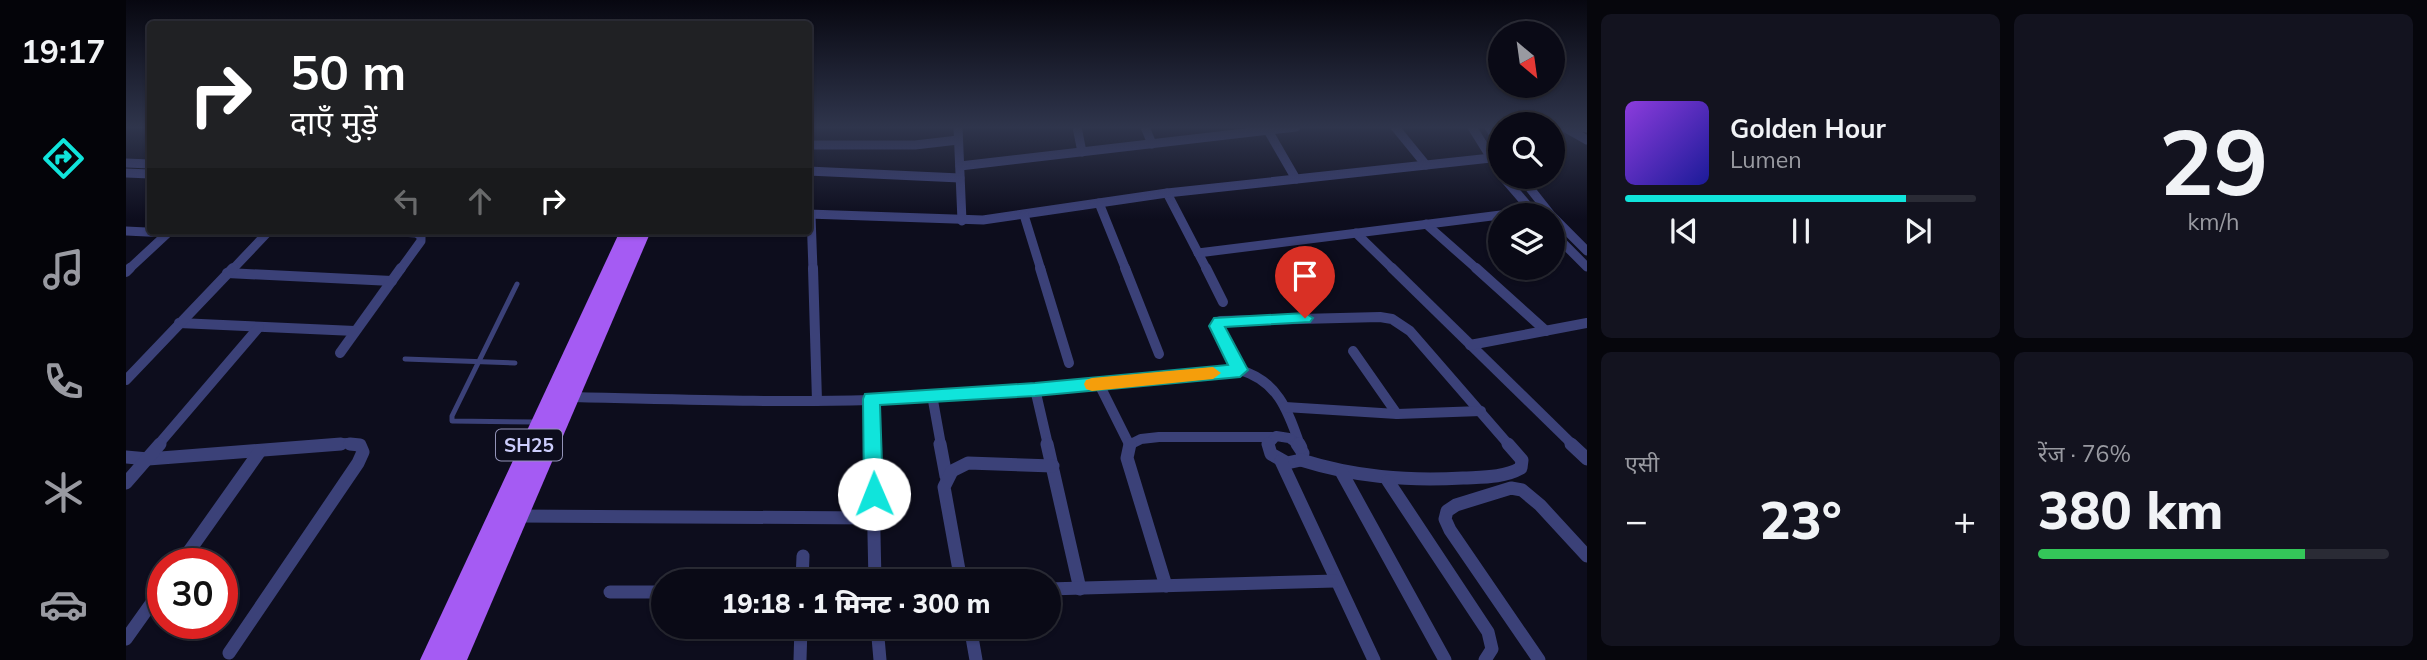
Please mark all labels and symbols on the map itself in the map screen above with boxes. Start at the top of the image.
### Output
north arrow [1488,21,1564,98]
pin [1275,246,1335,318]
road number: SH25 [496,430,562,460]
position arrow [837,457,911,531]
speed limit sign: 30 [147,548,238,639]

